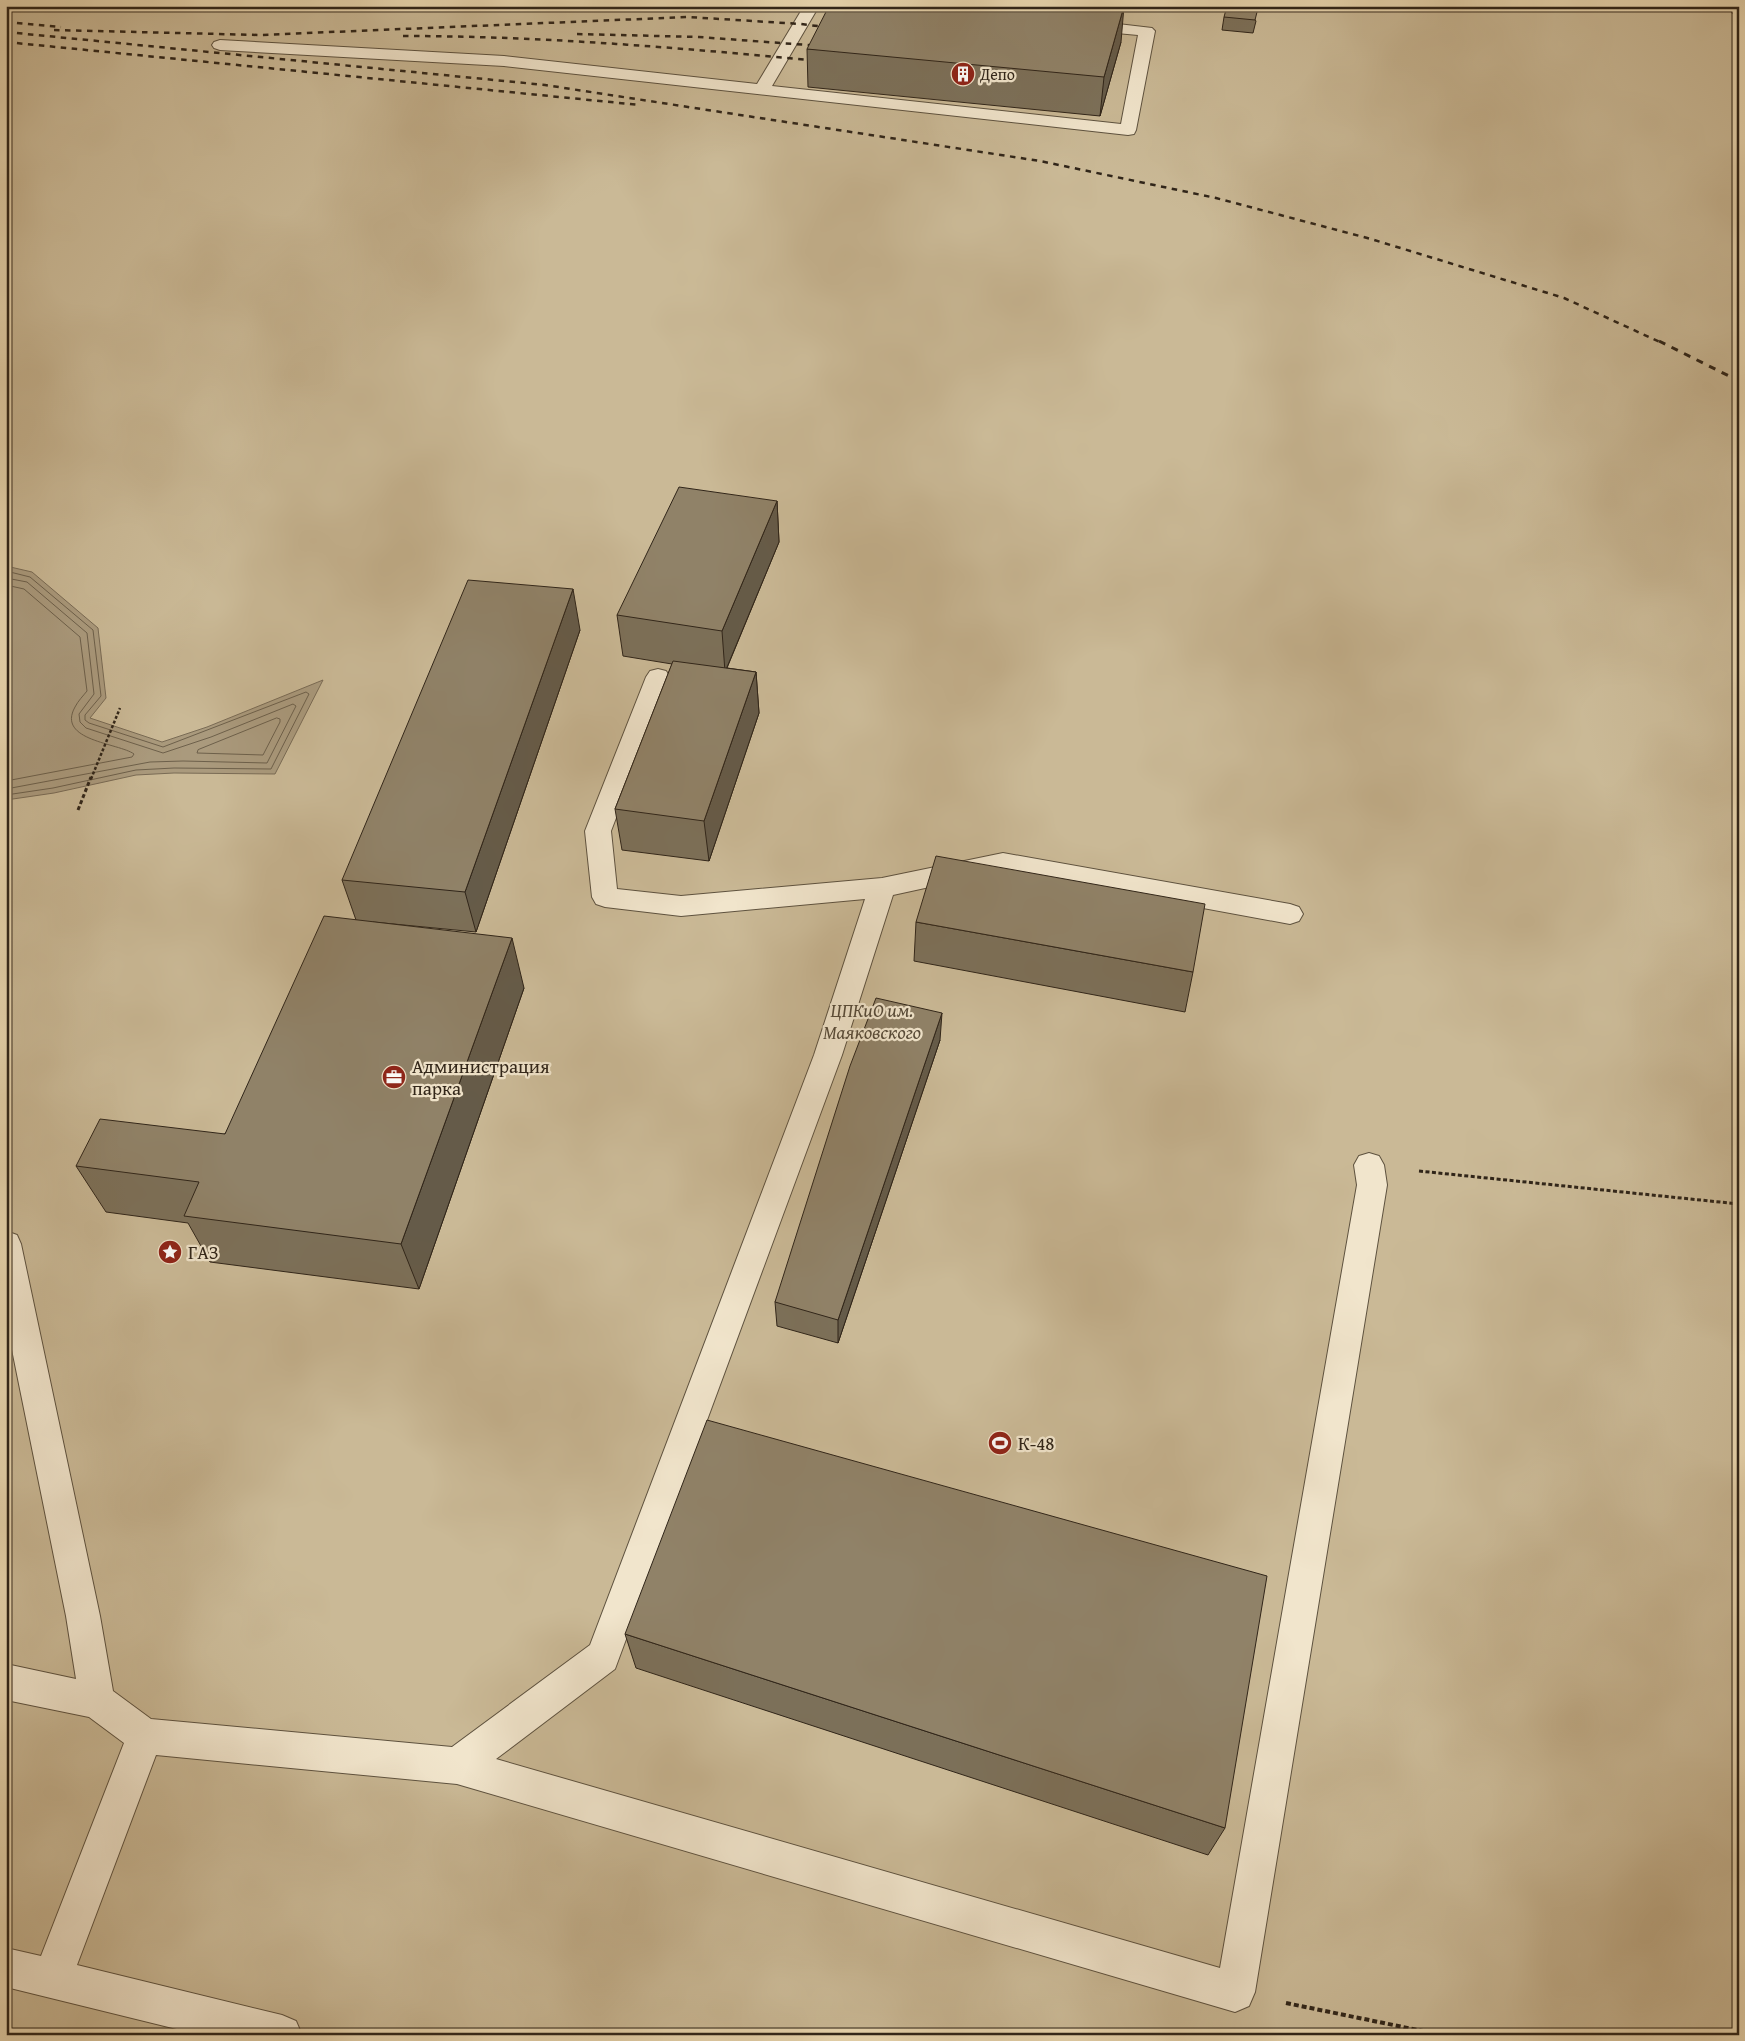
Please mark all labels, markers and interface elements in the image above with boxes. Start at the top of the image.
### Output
building icon: Депо [950,61,976,87]
place label: Депо [979,62,1015,86]
park label: ЦПКиО им. Маяковского [823,996,921,1046]
place label: Администрация парка [412,1052,550,1102]
office icon: Администрация парка [381,1064,407,1090]
place label: ГАЗ [188,1238,219,1266]
place icon: ГАЗ [157,1239,183,1265]
place label: К-48 [1018,1429,1055,1457]
sports icon: К-48 [987,1430,1013,1456]

